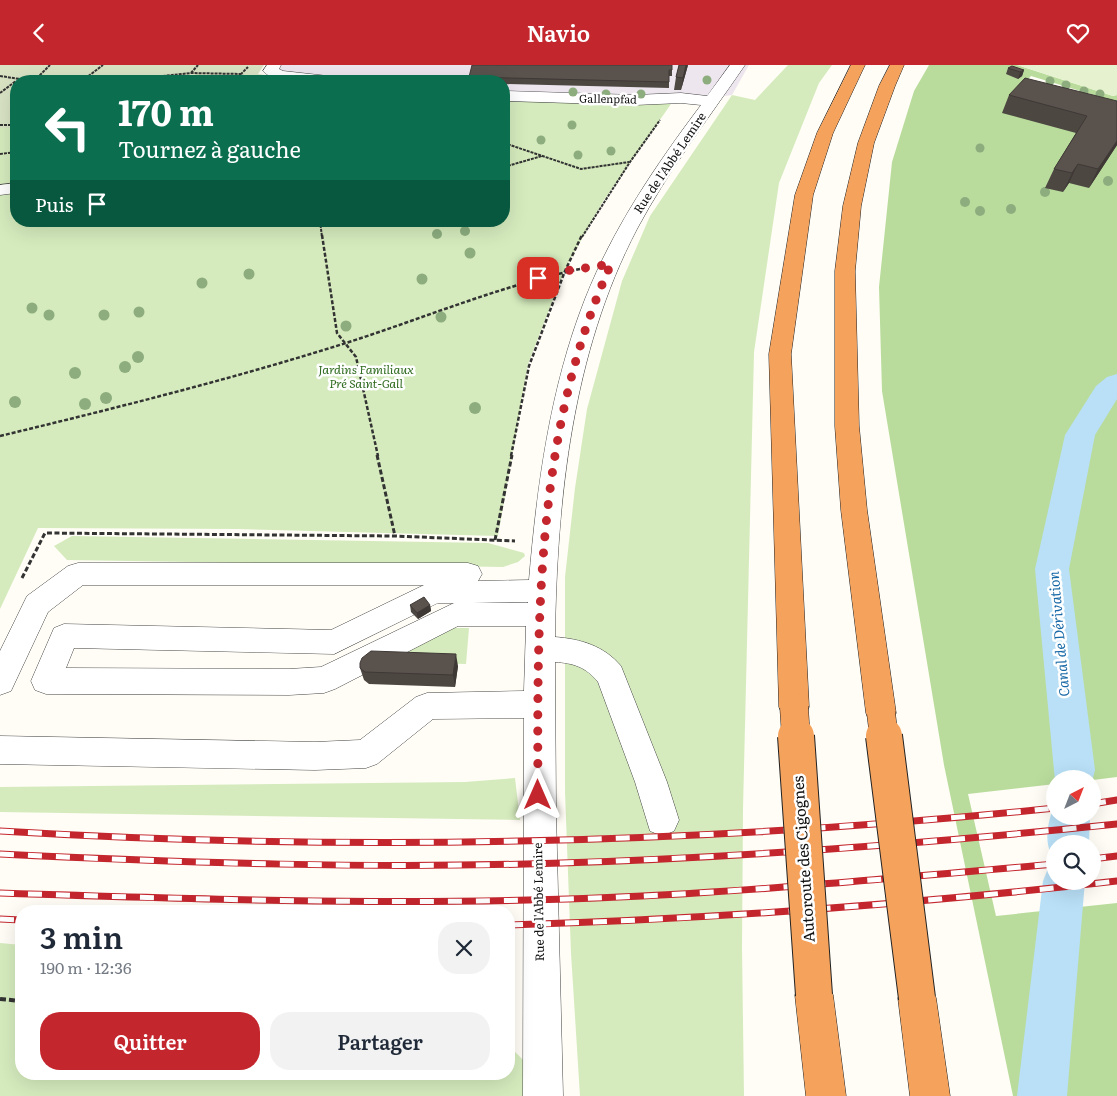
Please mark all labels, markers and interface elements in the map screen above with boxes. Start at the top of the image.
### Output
text: Navio [527,16,590,49]
icon: back [25,19,53,47]
icon: heart [1064,19,1092,47]
text: 170 m [118,85,214,137]
street label: Gallenpfad [579,89,637,107]
icon: left [35,95,100,160]
street label: Rue de l'Abbé Lemire [629,108,710,217]
text: Tournez à gauche [118,132,301,165]
text: Puis [35,190,73,218]
icon: arrive [83,190,111,218]
pin [517,257,559,299]
icon: arrive [524,264,552,292]
park label: Jardins Familiaux Pré Saint-Gall [318,360,414,392]
water label: Canal de Dérivation [1042,570,1073,698]
position arrow [511,768,563,820]
north arrow [1046,770,1101,825]
map controls [1046,770,1101,890]
street label: Autoroute des Cigognes [785,775,820,943]
button: search [1046,835,1101,890]
street label: Rue de l'Abbé Lemire [528,843,548,961]
text: 3 min [40,914,123,958]
button: close [438,922,490,974]
text: 190 m · 12:36 [40,955,132,979]
button: Quitter [40,1012,260,1070]
button: Partager [270,1012,490,1070]

